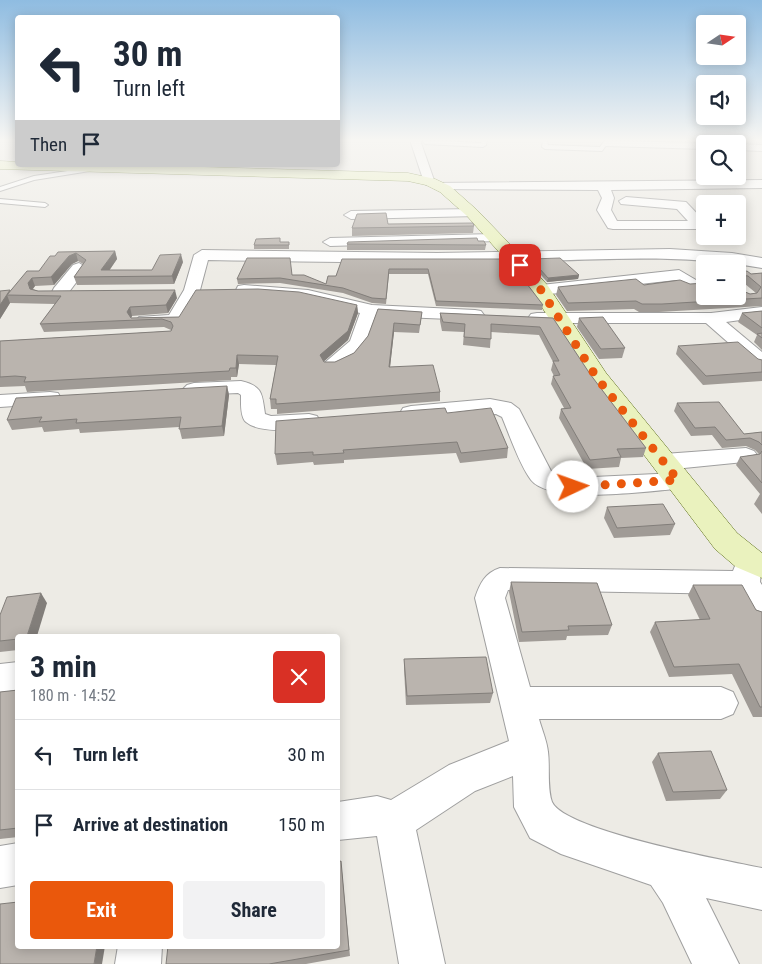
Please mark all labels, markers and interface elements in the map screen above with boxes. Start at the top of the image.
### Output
north arrow [696,15,746,65]
map controls [696,15,746,305]
text: 30 m [113,34,182,75]
icon: left [30,35,95,100]
button: sound [696,75,746,125]
text: Turn left [113,76,185,101]
icon: arrive [77,130,105,158]
text: Then [30,133,67,156]
button: search [696,135,746,185]
button: + [696,195,746,245]
pin [499,244,541,286]
icon: arrive [506,251,534,279]
button: − [696,255,746,305]
position arrow [546,460,598,512]
text: 3 min [30,649,97,684]
button: close [273,651,325,703]
text: 180 m · 14:52 [30,686,116,705]
icon: left [30,741,58,769]
text: Turn left [73,743,138,766]
text: 30 m [288,743,325,766]
icon: arrive [30,811,58,839]
text: Arrive at destination [73,813,228,836]
text: 150 m [278,813,325,836]
button: Exit [30,881,173,939]
button: Share [183,881,325,939]

